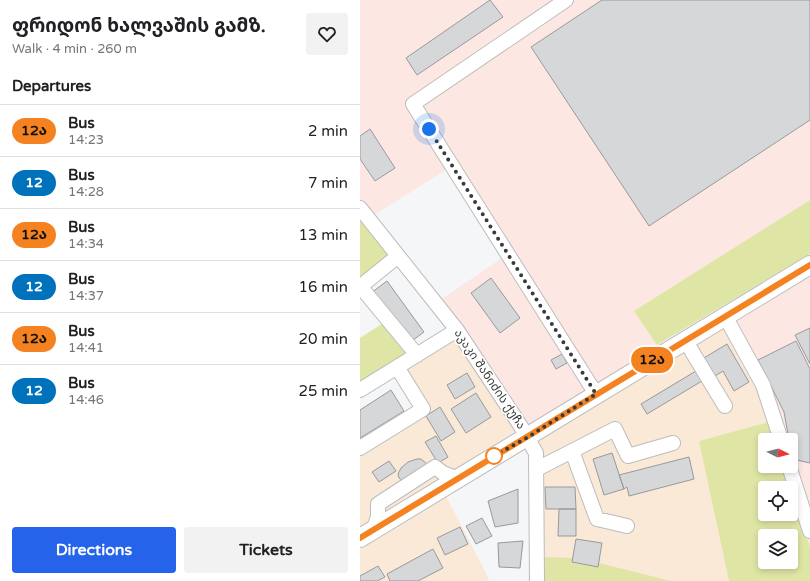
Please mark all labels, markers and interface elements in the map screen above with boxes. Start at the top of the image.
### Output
button: heart [306,13,348,55]
text: ფრიდონ ხალვაშის გამზ. [12,15,266,37]
text: Walk · 4 min · 260 m [12,41,137,57]
text: Departures [12,77,91,95]
text: Bus [68,114,95,132]
your location [419,119,439,139]
text: 12ა [21,122,47,139]
text: 2 min [308,122,348,140]
text: 14:23 [68,132,104,148]
text: Bus [68,166,95,184]
text: 12 [25,174,43,191]
text: 7 min [308,174,348,192]
text: 14:28 [68,184,104,200]
text: Bus [68,218,95,236]
text: 12ა [21,226,47,243]
text: 13 min [299,226,348,244]
text: 14:34 [68,236,104,252]
text: Bus [68,270,95,288]
text: 12 [25,278,43,295]
text: 16 min [299,278,348,296]
text: 14:37 [68,288,104,304]
text: Bus [68,322,95,340]
street label: აკაკი შანიძის ქუჩა [451,326,529,432]
text: 12ა [21,330,47,347]
text: 20 min [299,330,348,348]
text: 14:41 [68,340,104,356]
line badge: 12ა [629,347,675,373]
text: 12ა [639,351,665,368]
text: Bus [68,374,95,392]
text: 12 [25,382,43,399]
text: 25 min [299,382,348,400]
text: 14:46 [68,392,104,408]
north arrow [758,433,798,473]
map controls [758,433,798,569]
unlabelled marker [485,447,503,465]
button: locate [758,481,798,521]
button: Directions [12,527,176,573]
button: Tickets [184,527,348,573]
button: layers [758,529,798,569]

